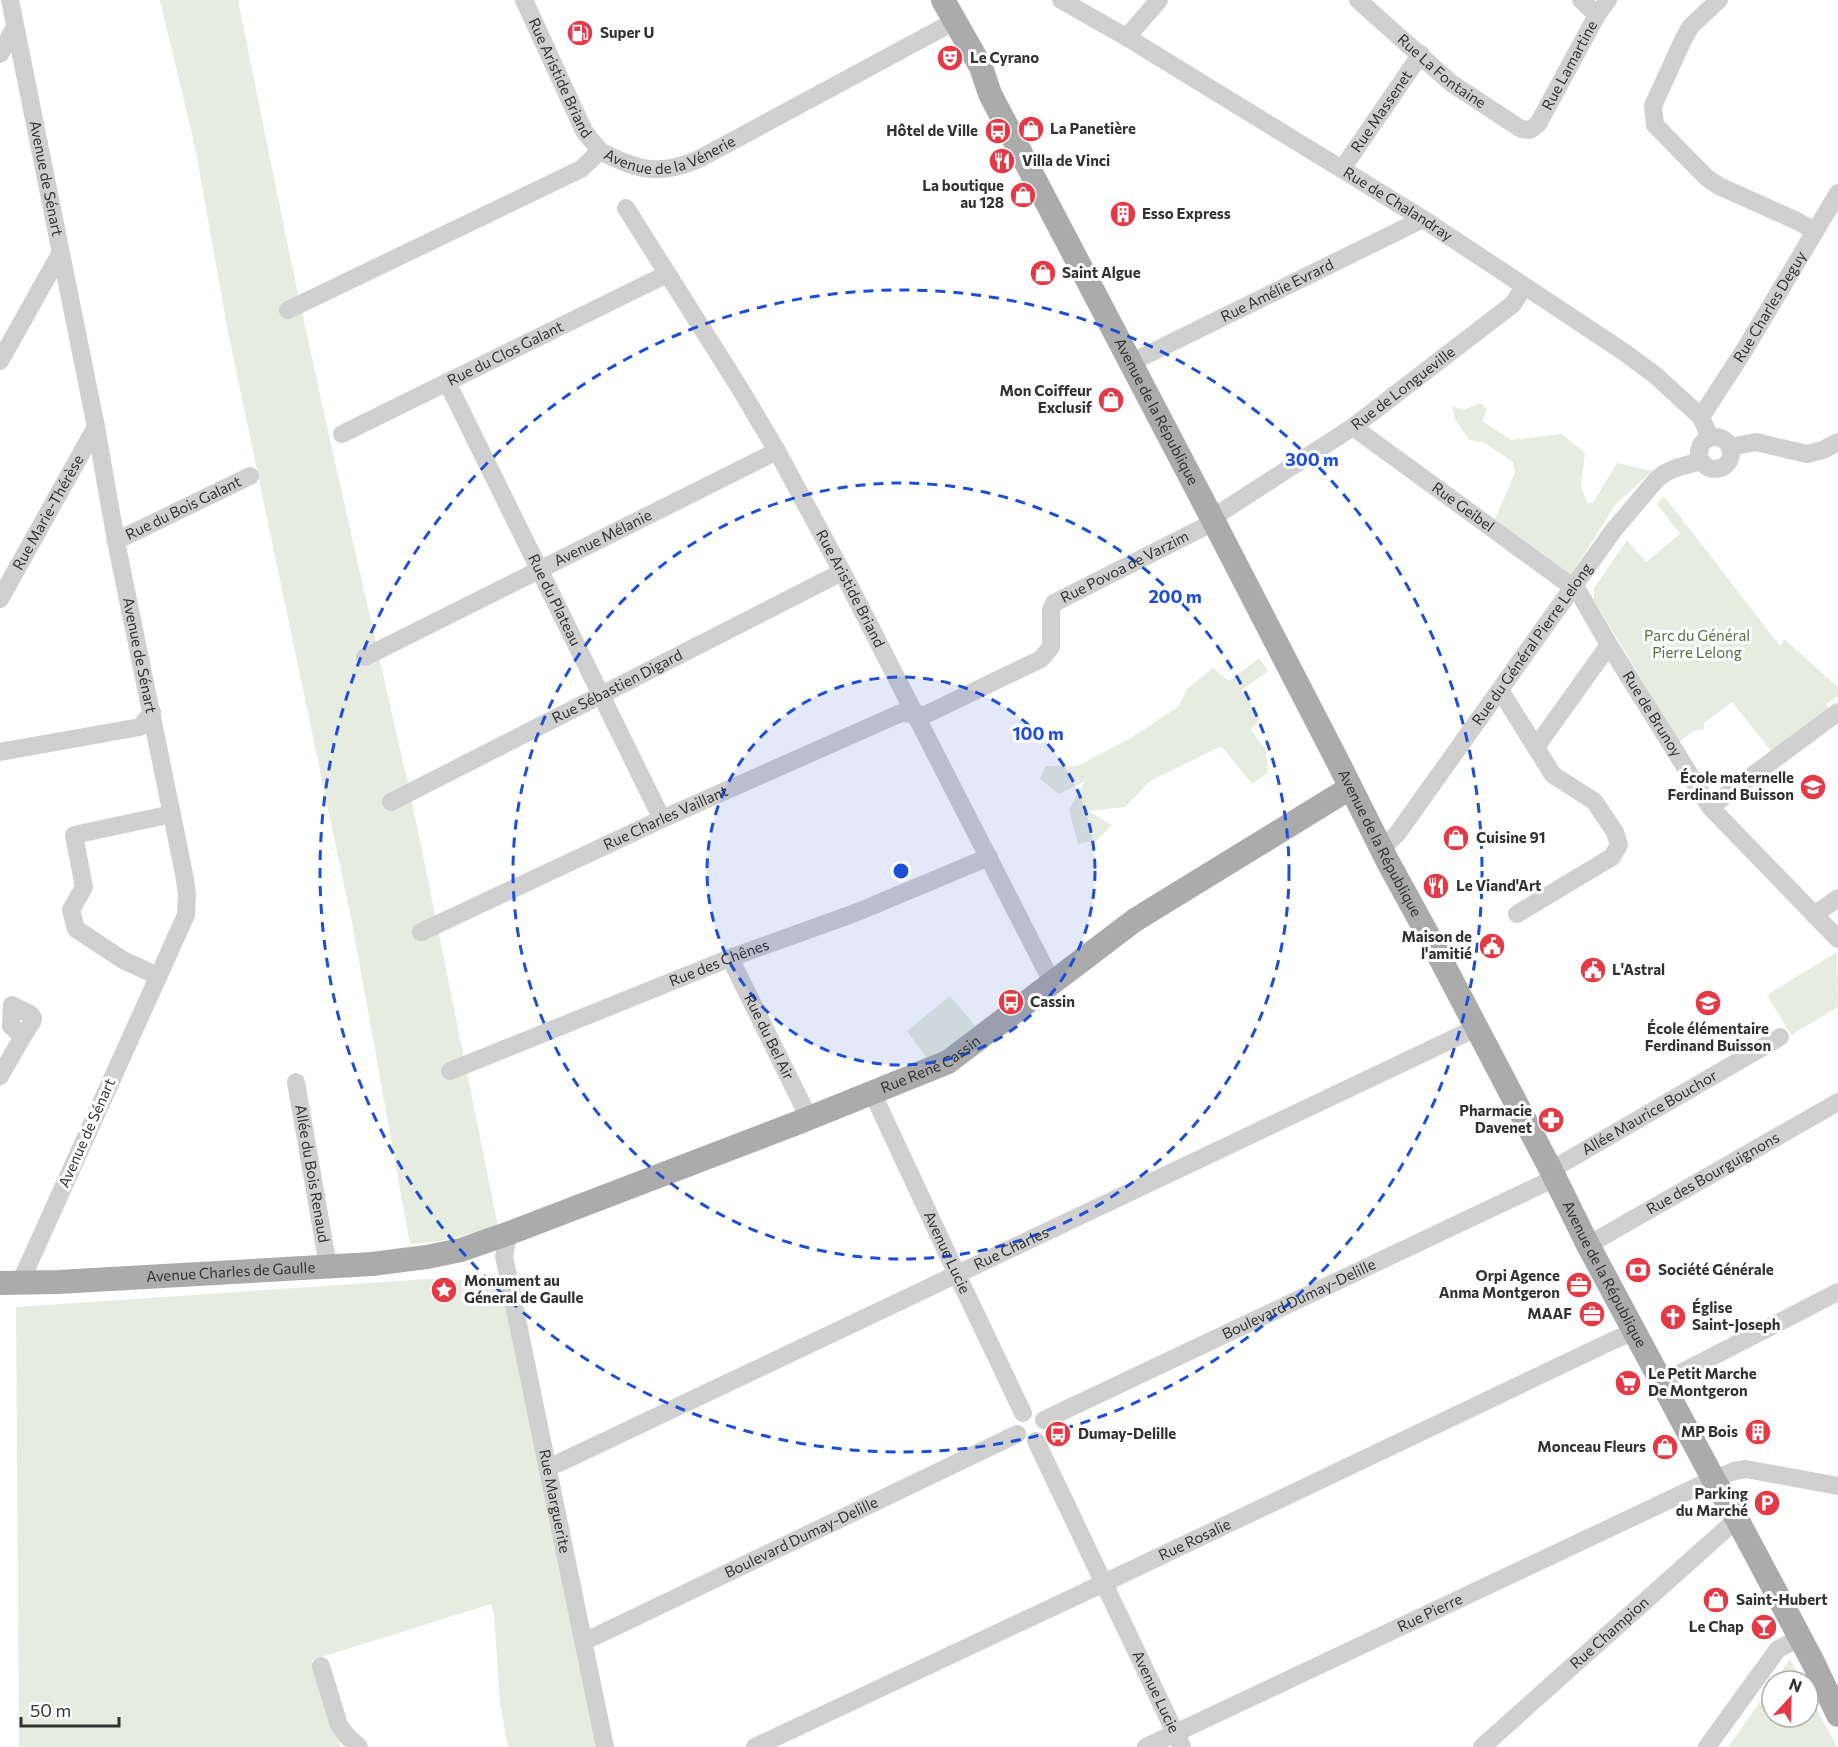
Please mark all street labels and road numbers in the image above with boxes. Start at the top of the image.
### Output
street label: Rue Aristide Briand [525,15,596,142]
street label: Rue Lamartine [1537,17,1600,113]
street label: Rue La Fontaine [1394,30,1490,112]
street label: Rue Massenet [1346,66,1415,155]
street label: Avenue de Sénart [26,119,67,238]
street label: Avenue de la Vénerie [601,131,738,177]
street label: Rue de Chalandray [1340,162,1457,244]
street label: Rue Charles Deguy [1729,247,1810,365]
street label: Rue Amélie Evrard [1217,254,1336,325]
street label: Rue du Clos Galant [444,317,566,389]
street label: Avenue de la République [1111,335,1203,488]
street label: Rue de Longueville [1347,342,1458,433]
street label: Rue Marie-Thérèse [8,451,87,573]
street label: Rue du Bois Galant [122,472,244,543]
street label: Rue Geibel [1429,478,1498,535]
street label: Avenue Mélanie [550,505,655,569]
street label: Rue Aristide Briand [813,526,889,650]
street label: Rue Povoa de Varzim [1057,526,1191,606]
street label: Rue du Plateau [525,551,585,649]
street label: Rue du Général Pierre Lelong [1468,559,1595,728]
street label: Avenue de Sénart [120,596,161,715]
street label: Rue Sébastien Digard [549,645,685,726]
street label: Rue de Brunoy [1619,667,1686,760]
street label: Avenue de la République [1335,766,1426,920]
street label: Rue Charles Vaillant [600,781,730,853]
street label: Rue des Chênes [666,935,771,990]
street label: Rue du Bel Air [741,991,799,1082]
street label: Rue René Cassin [878,1031,983,1096]
street label: Allée Maurice Bouchor [1578,1066,1720,1158]
street label: Avenue de Sénart [54,1075,118,1190]
street label: Allée du Bois Renaud [292,1103,334,1244]
street label: Rue des Bourguignons [1643,1127,1782,1218]
street label: Avenue de la République [1559,1197,1651,1350]
street label: Avenue Lucie [921,1208,975,1296]
street label: Rue Charles [971,1222,1051,1273]
street label: Boulevard Dumay-Delille [1219,1254,1378,1342]
street label: Avenue Charles de Gaulle [146,1257,316,1285]
street label: Rue Marguerite [536,1448,575,1555]
street label: Boulevard Dumay-Delille [721,1492,880,1581]
street label: Rue Rosalie [1155,1514,1233,1564]
street label: Rue Pierre [1394,1589,1465,1635]
street label: Rue Champion [1566,1592,1652,1672]
street label: Avenue Lucie [1129,1647,1184,1736]

